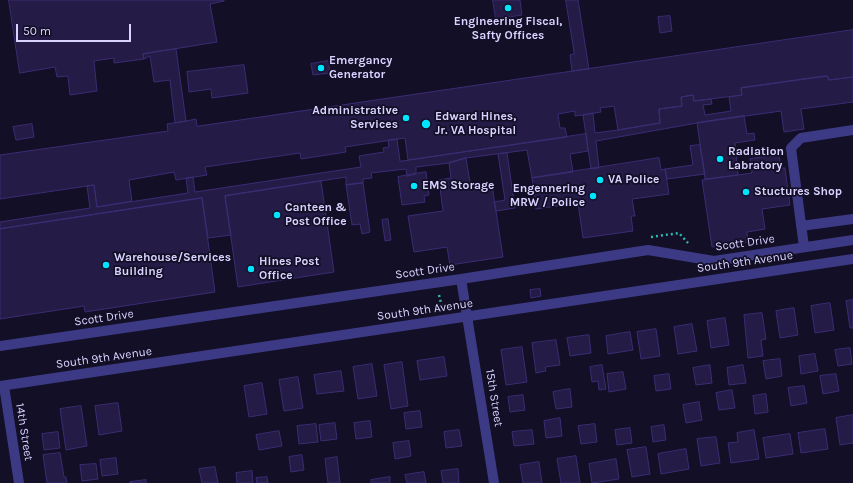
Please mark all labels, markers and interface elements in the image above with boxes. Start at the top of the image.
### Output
marker: Engineering Fiscal, Safty Offices [503,3,513,13]
place label: Engineering Fiscal, Safty Offices [454,15,562,43]
scale bar [18,16,133,42]
text: 50 m [23,24,51,38]
place label: Emergancy Generator [329,54,392,82]
marker: Emergancy Generator [316,63,326,73]
place label: Administrative Services [312,104,398,132]
place label: Edward Hines, Jr. VA Hospital [435,110,516,138]
marker: Administrative Services [401,113,411,123]
marker: Edward Hines, Jr. VA Hospital [420,118,432,130]
place label: Radiation Labratory [728,145,784,173]
marker: Radiation Labratory [715,154,725,164]
place label: VA Police [608,173,659,187]
marker: VA Police [595,175,605,185]
place label: EMS Storage [422,179,494,193]
marker: EMS Storage [409,181,419,191]
place label: Engennering MRW / Police [510,182,585,210]
place label: Stuctures Shop [754,185,842,199]
marker: Stuctures Shop [741,187,751,197]
marker: Engennering MRW / Police [588,191,598,201]
place label: Canteen & Post Office [285,201,347,229]
marker: Canteen & Post Office [272,210,282,220]
street label: Scott Drive [714,232,776,254]
street label: South 9th Avenue [696,248,794,276]
place label: Warehouse/Services Building [114,251,231,279]
place label: Hines Post Office [259,255,319,283]
marker: Warehouse/Services Building [101,260,111,270]
street label: Scott Drive [394,260,456,282]
marker: Hines Post Office [246,264,256,274]
street label: South 9th Avenue [376,296,474,324]
street label: Scott Drive [73,307,135,329]
street label: South 9th Avenue [55,344,153,372]
street label: 15th Street [482,368,506,428]
street label: 14th Street [12,402,36,462]

